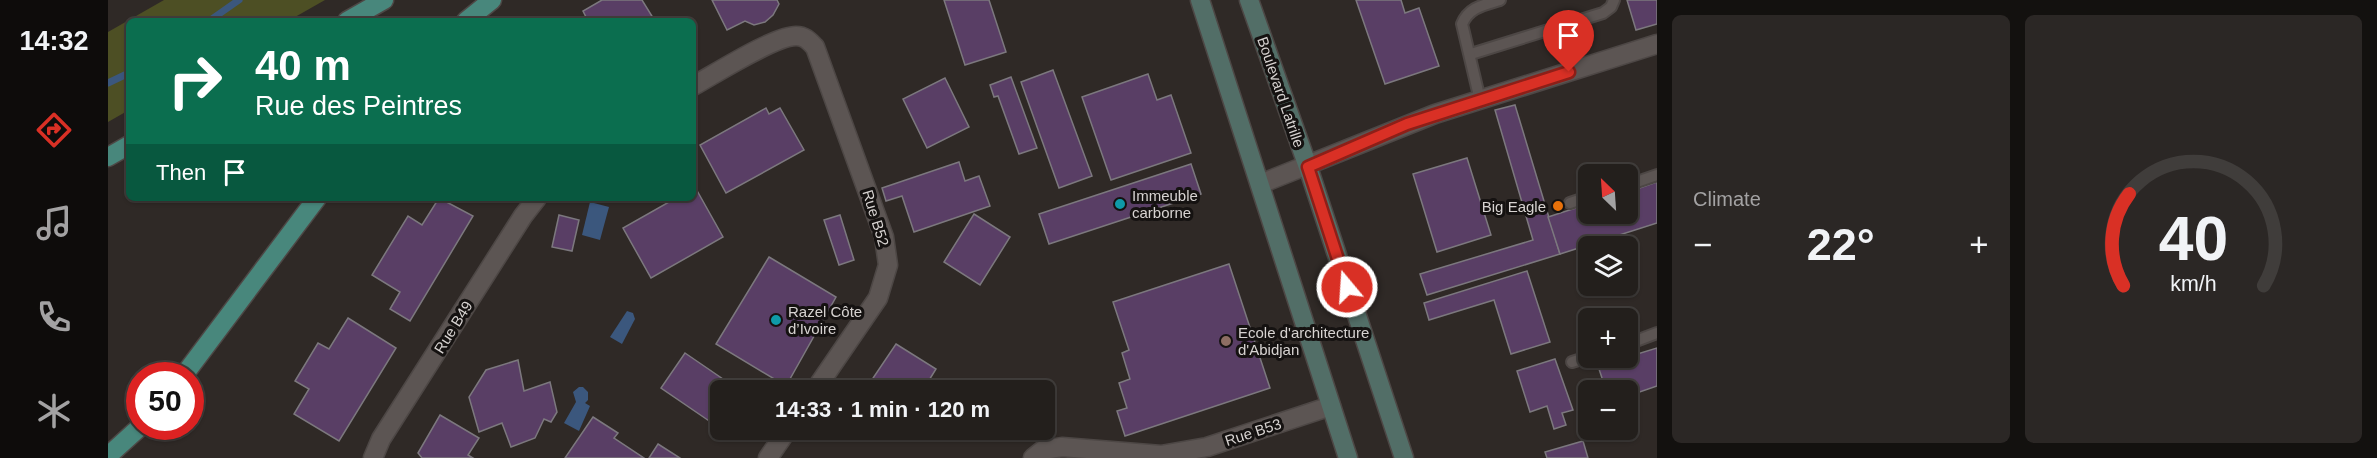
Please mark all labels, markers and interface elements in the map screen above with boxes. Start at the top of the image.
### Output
pin [1543,10,1594,72]
icon: arrive [1552,19,1585,52]
text: 14:32 [19,26,89,56]
street label: Boulevard Latrille [1254,34,1308,150]
icon: right [156,42,234,120]
text: 40 m [255,42,351,89]
text: Rue des Peintres [255,91,462,121]
icon: directions [33,109,75,151]
icon: arrive [218,156,251,189]
text: Then [156,160,206,185]
north arrow [1578,164,1638,224]
map controls [1578,164,1638,440]
place label: Immeuble carborne [1132,187,1198,221]
street label: Rue B52 [859,188,893,248]
text: Climate [1693,188,1761,210]
marker: Immeuble carborne [1113,197,1127,211]
place label: Big Eagle [1482,198,1546,215]
marker: Big Eagle [1551,199,1565,213]
icon: music [33,202,75,244]
text: 40 [2159,204,2228,273]
text: 22° [1807,219,1875,270]
text: − [1693,226,1712,263]
text: + [1969,226,1989,263]
button: layers [1578,236,1638,296]
position arrow [1315,255,1379,319]
text: km/h [2170,272,2216,296]
icon: phone [33,296,75,338]
street label: Rue B49 [430,298,476,356]
place label: Razel Côte d’Ivoire [788,303,862,337]
button: + [1578,308,1638,368]
marker: Razel Côte d’Ivoire [769,313,783,327]
place label: Ecole d'architecture d'Abidjan [1238,324,1369,358]
marker: Ecole d'architecture d'Abidjan [1219,334,1233,348]
speed limit sign: 50 [126,362,204,440]
button: − [1578,380,1638,440]
icon: climate [33,390,75,432]
text: 14:33 · 1 min · 120 m [775,397,990,422]
street label: Rue B53 [1223,415,1283,449]

